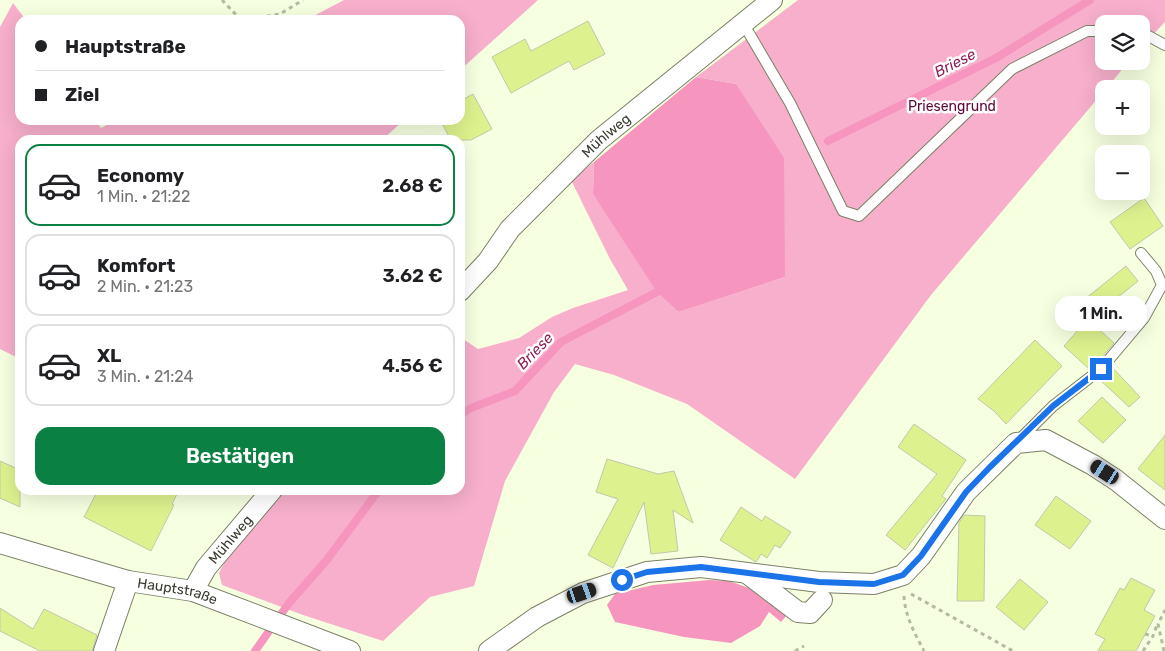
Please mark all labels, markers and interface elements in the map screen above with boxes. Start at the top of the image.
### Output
map controls [1095,15,1150,200]
button: layers [1095,15,1150,70]
text: Hauptstraße [65,35,186,58]
water label: Briese [931,45,979,81]
button: + [1095,80,1150,135]
text: Ziel [65,83,100,106]
park label: Priesengrund [908,98,996,115]
street label: Mühlweg [578,110,634,161]
button: − [1095,145,1150,200]
icon: car [37,163,82,208]
text: Economy [97,164,184,187]
text: 2.68 € [382,174,443,197]
text: 1 Min. · 21:22 [97,187,190,206]
icon: car [37,253,82,298]
text: Komfort [97,254,175,277]
text: 3.62 € [383,264,443,287]
text: 2 Min. · 21:23 [97,277,193,296]
callout: 1 Min. [1055,296,1147,332]
text: 1 Min. [1079,304,1123,323]
water label: Briese [513,329,557,373]
icon: car [37,343,82,388]
text: XL [97,344,121,367]
text: 4.56 € [382,354,443,377]
route end [1090,358,1112,380]
text: 3 Min. · 21:24 [97,367,193,386]
button: Bestätigen [35,427,445,485]
car [1088,458,1121,486]
street label: Mühlweg [205,512,256,568]
route start [611,569,633,591]
street label: Hauptstraße [136,575,220,609]
car [565,581,598,605]

